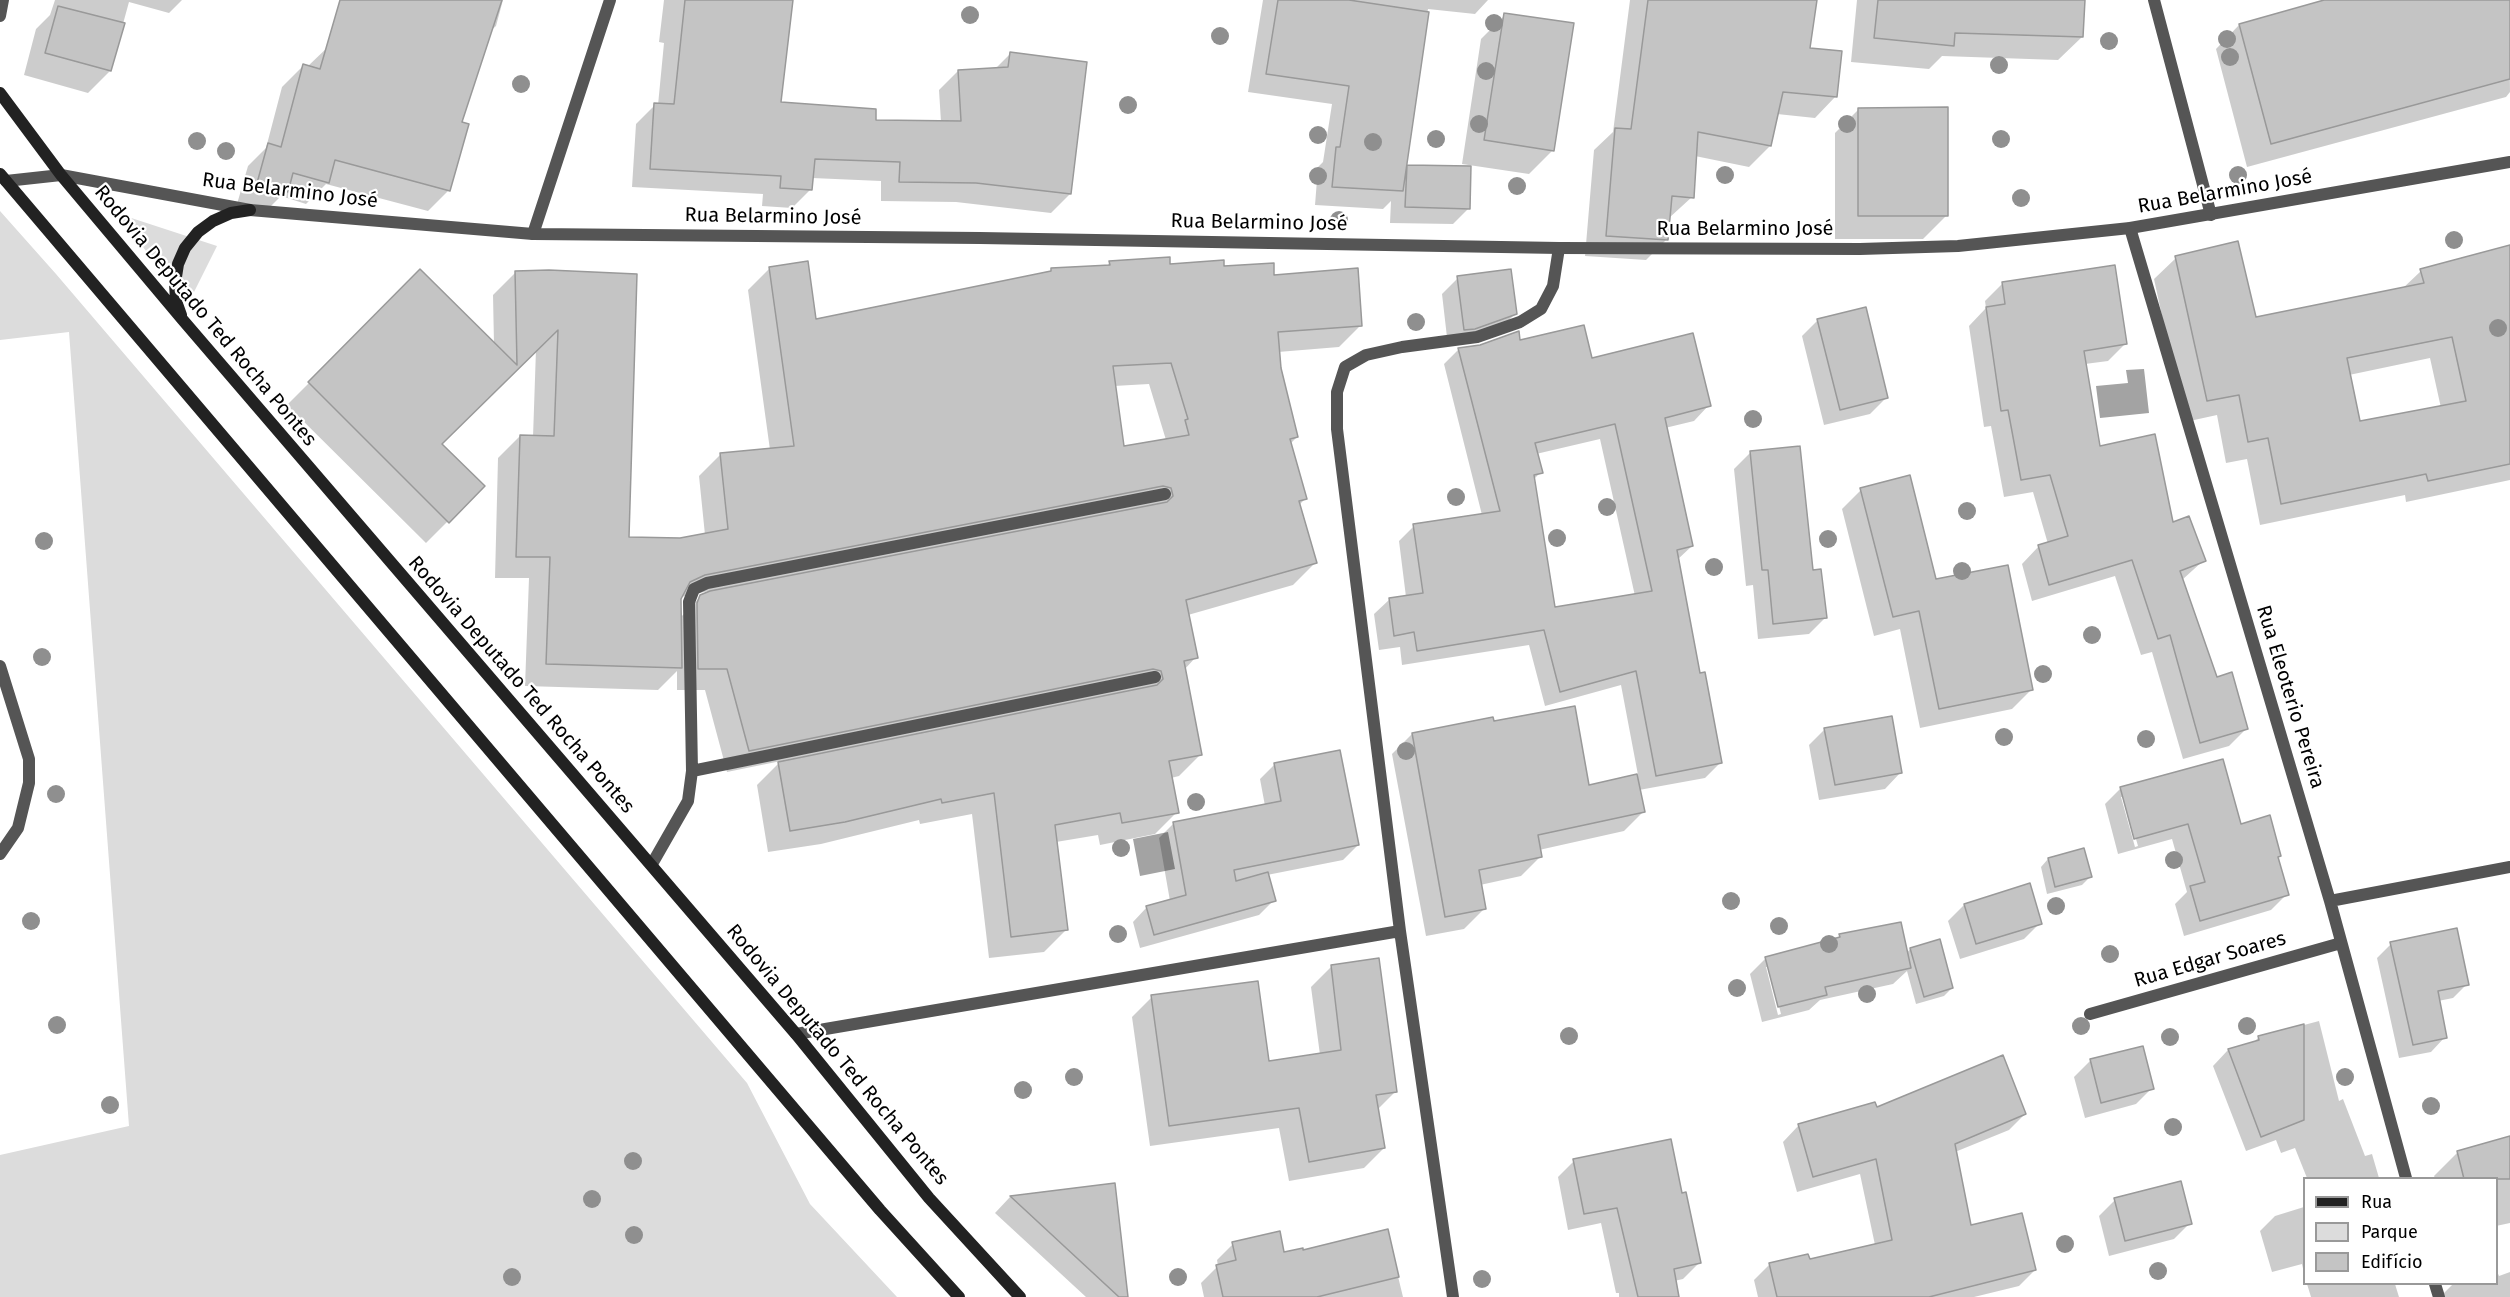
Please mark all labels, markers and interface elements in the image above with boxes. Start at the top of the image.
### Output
street label: Rua Belarmino José [2136,165,2314,219]
street label: Rua Belarmino José [201,168,379,214]
street label: Rodovia Deputado Ted Rocha Pontes [89,181,321,451]
street label: Rua Belarmino José [684,203,862,231]
street label: Rua Belarmino José [1170,209,1348,237]
street label: Rua Belarmino José [1657,217,1833,241]
street label: Rodovia Deputado Ted Rocha Pontes [403,552,639,818]
street label: Rua Eleoterio Pereira [2251,602,2329,792]
street label: Rodovia Deputado Ted Rocha Pontes [721,920,953,1190]
street label: Rua Edgar Soares [2131,927,2289,993]
legend [2303,1177,2498,1285]
text: Rua [2361,1191,2392,1213]
text: Parque [2361,1221,2418,1243]
text: Edifício [2361,1251,2423,1273]

